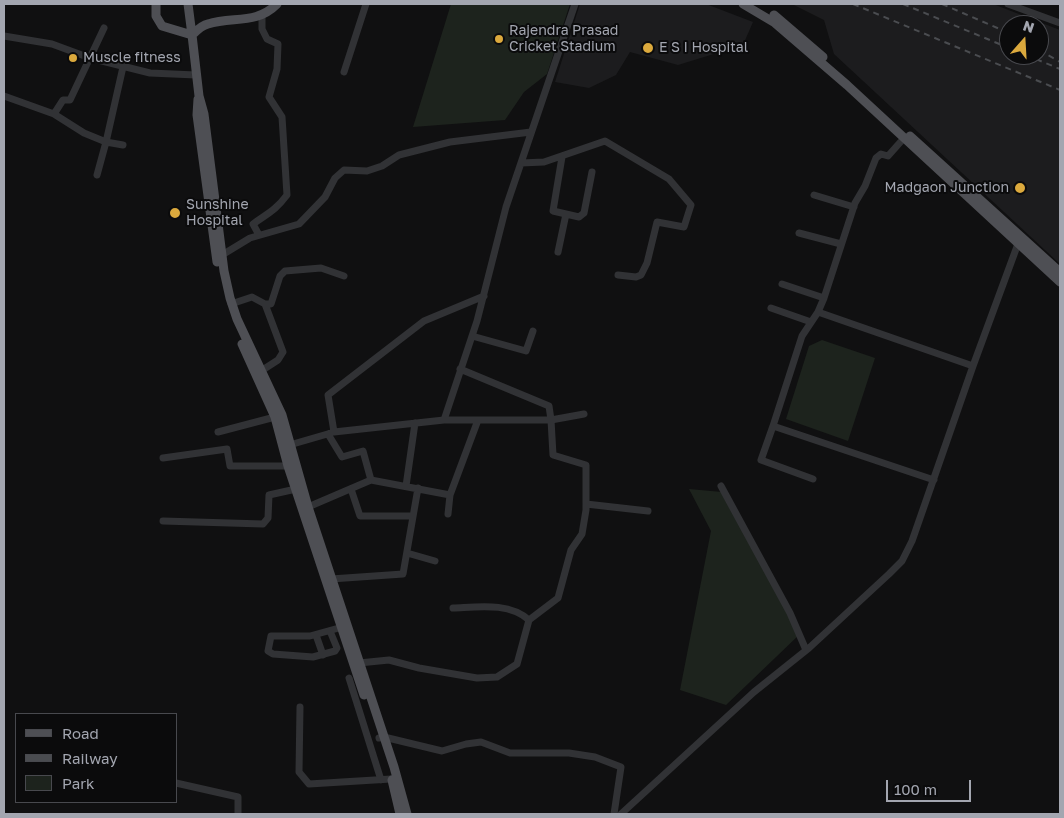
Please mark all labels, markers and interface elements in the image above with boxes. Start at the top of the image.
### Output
north arrow [999,15,1049,65]
text: N [1021,17,1037,36]
place label: Rajendra Prasad Cricket Stadium [509,23,618,56]
marker: Rajendra Prasad Cricket Stadium [493,33,505,45]
place label: E S I Hospital [659,40,748,56]
marker: E S I Hospital [641,41,655,55]
place label: Muscle fitness [83,50,181,66]
marker: Muscle fitness [67,52,79,64]
place label: Madgaon Junction [885,180,1009,196]
marker: Madgaon Junction [1013,181,1027,195]
place label: Sunshine Hospital [186,197,249,230]
marker: Sunshine Hospital [168,206,182,220]
legend [15,713,178,803]
text: Road [62,724,99,742]
text: Railway [62,749,118,767]
scale bar [889,770,974,802]
text: Park [62,774,94,792]
text: 100 m [894,780,937,798]

